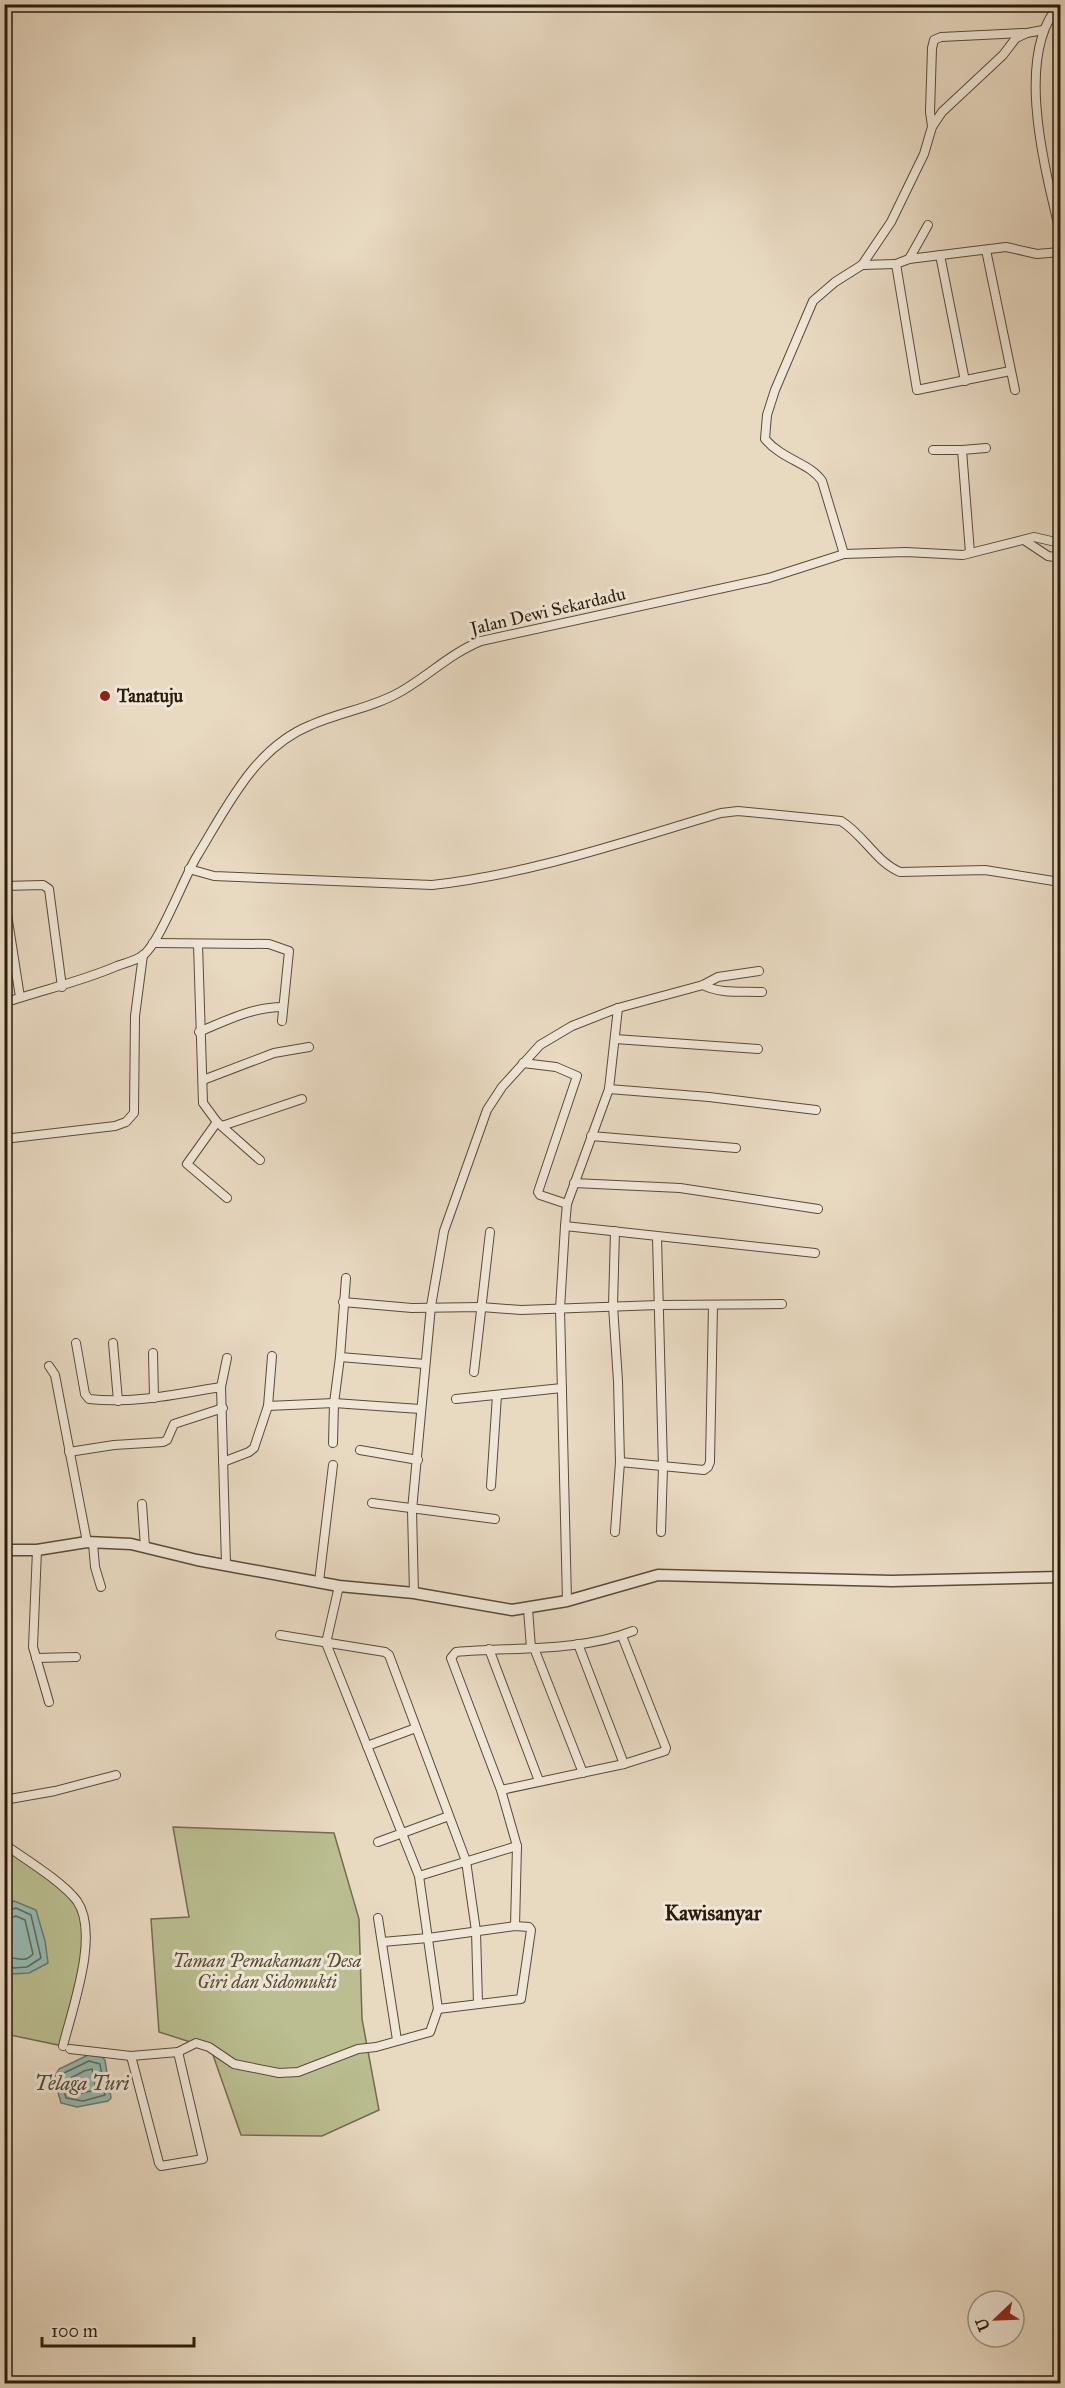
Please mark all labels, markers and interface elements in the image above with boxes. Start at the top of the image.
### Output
street label: Jalan Dewi Sekardadu [466,582,628,641]
place label: Tanatuju [116,685,184,708]
marker: Tanatuju [98,689,112,703]
district label: Kawisanyar [664,1900,763,1926]
park label: Taman Pemakaman Desa Giri dan Sidomukti [173,1950,362,1993]
water label: Telaga Turi [35,2071,130,2095]
north arrow [966,2289,1026,2349]
scale bar [42,2310,194,2348]
text: U [971,2315,994,2334]
text: 100 m [51,2320,98,2342]

